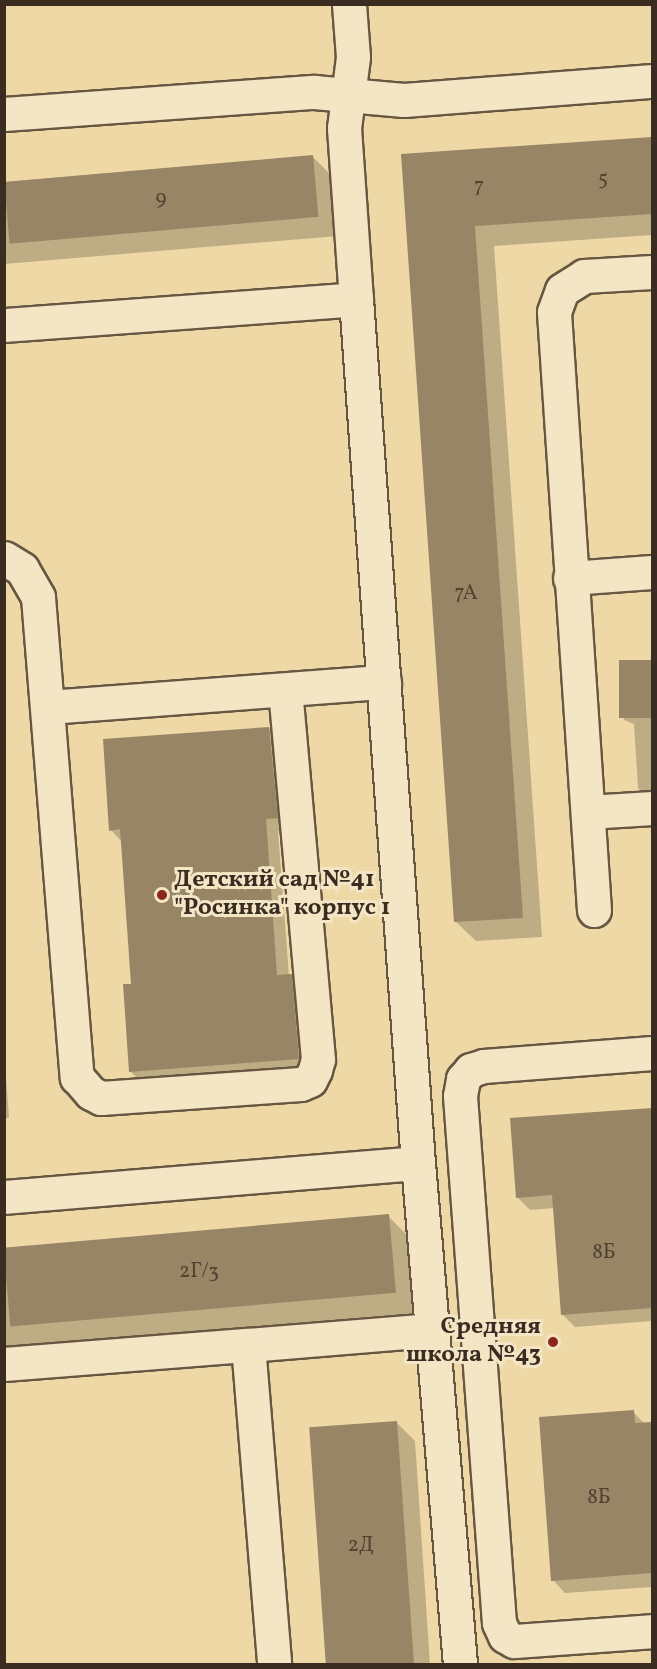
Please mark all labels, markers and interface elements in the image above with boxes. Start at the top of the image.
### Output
house number: 5 [598,166,608,192]
house number: 7 [474,174,484,200]
house number: 9 [156,186,166,212]
house number: 7А [455,581,477,607]
place label: Детский сад №41 "Росинка" корпус 1 [174,867,390,923]
marker: Детский сад №41 "Росинка" корпус 1 [155,888,169,902]
house number: 8Б [592,1240,616,1266]
house number: 2Г/3 [179,1259,219,1285]
place label: Средняя школа №43 [406,1314,541,1370]
marker: Средняя школа №43 [546,1335,560,1349]
house number: 8Б [587,1485,611,1511]
house number: 2Д [348,1533,374,1559]

